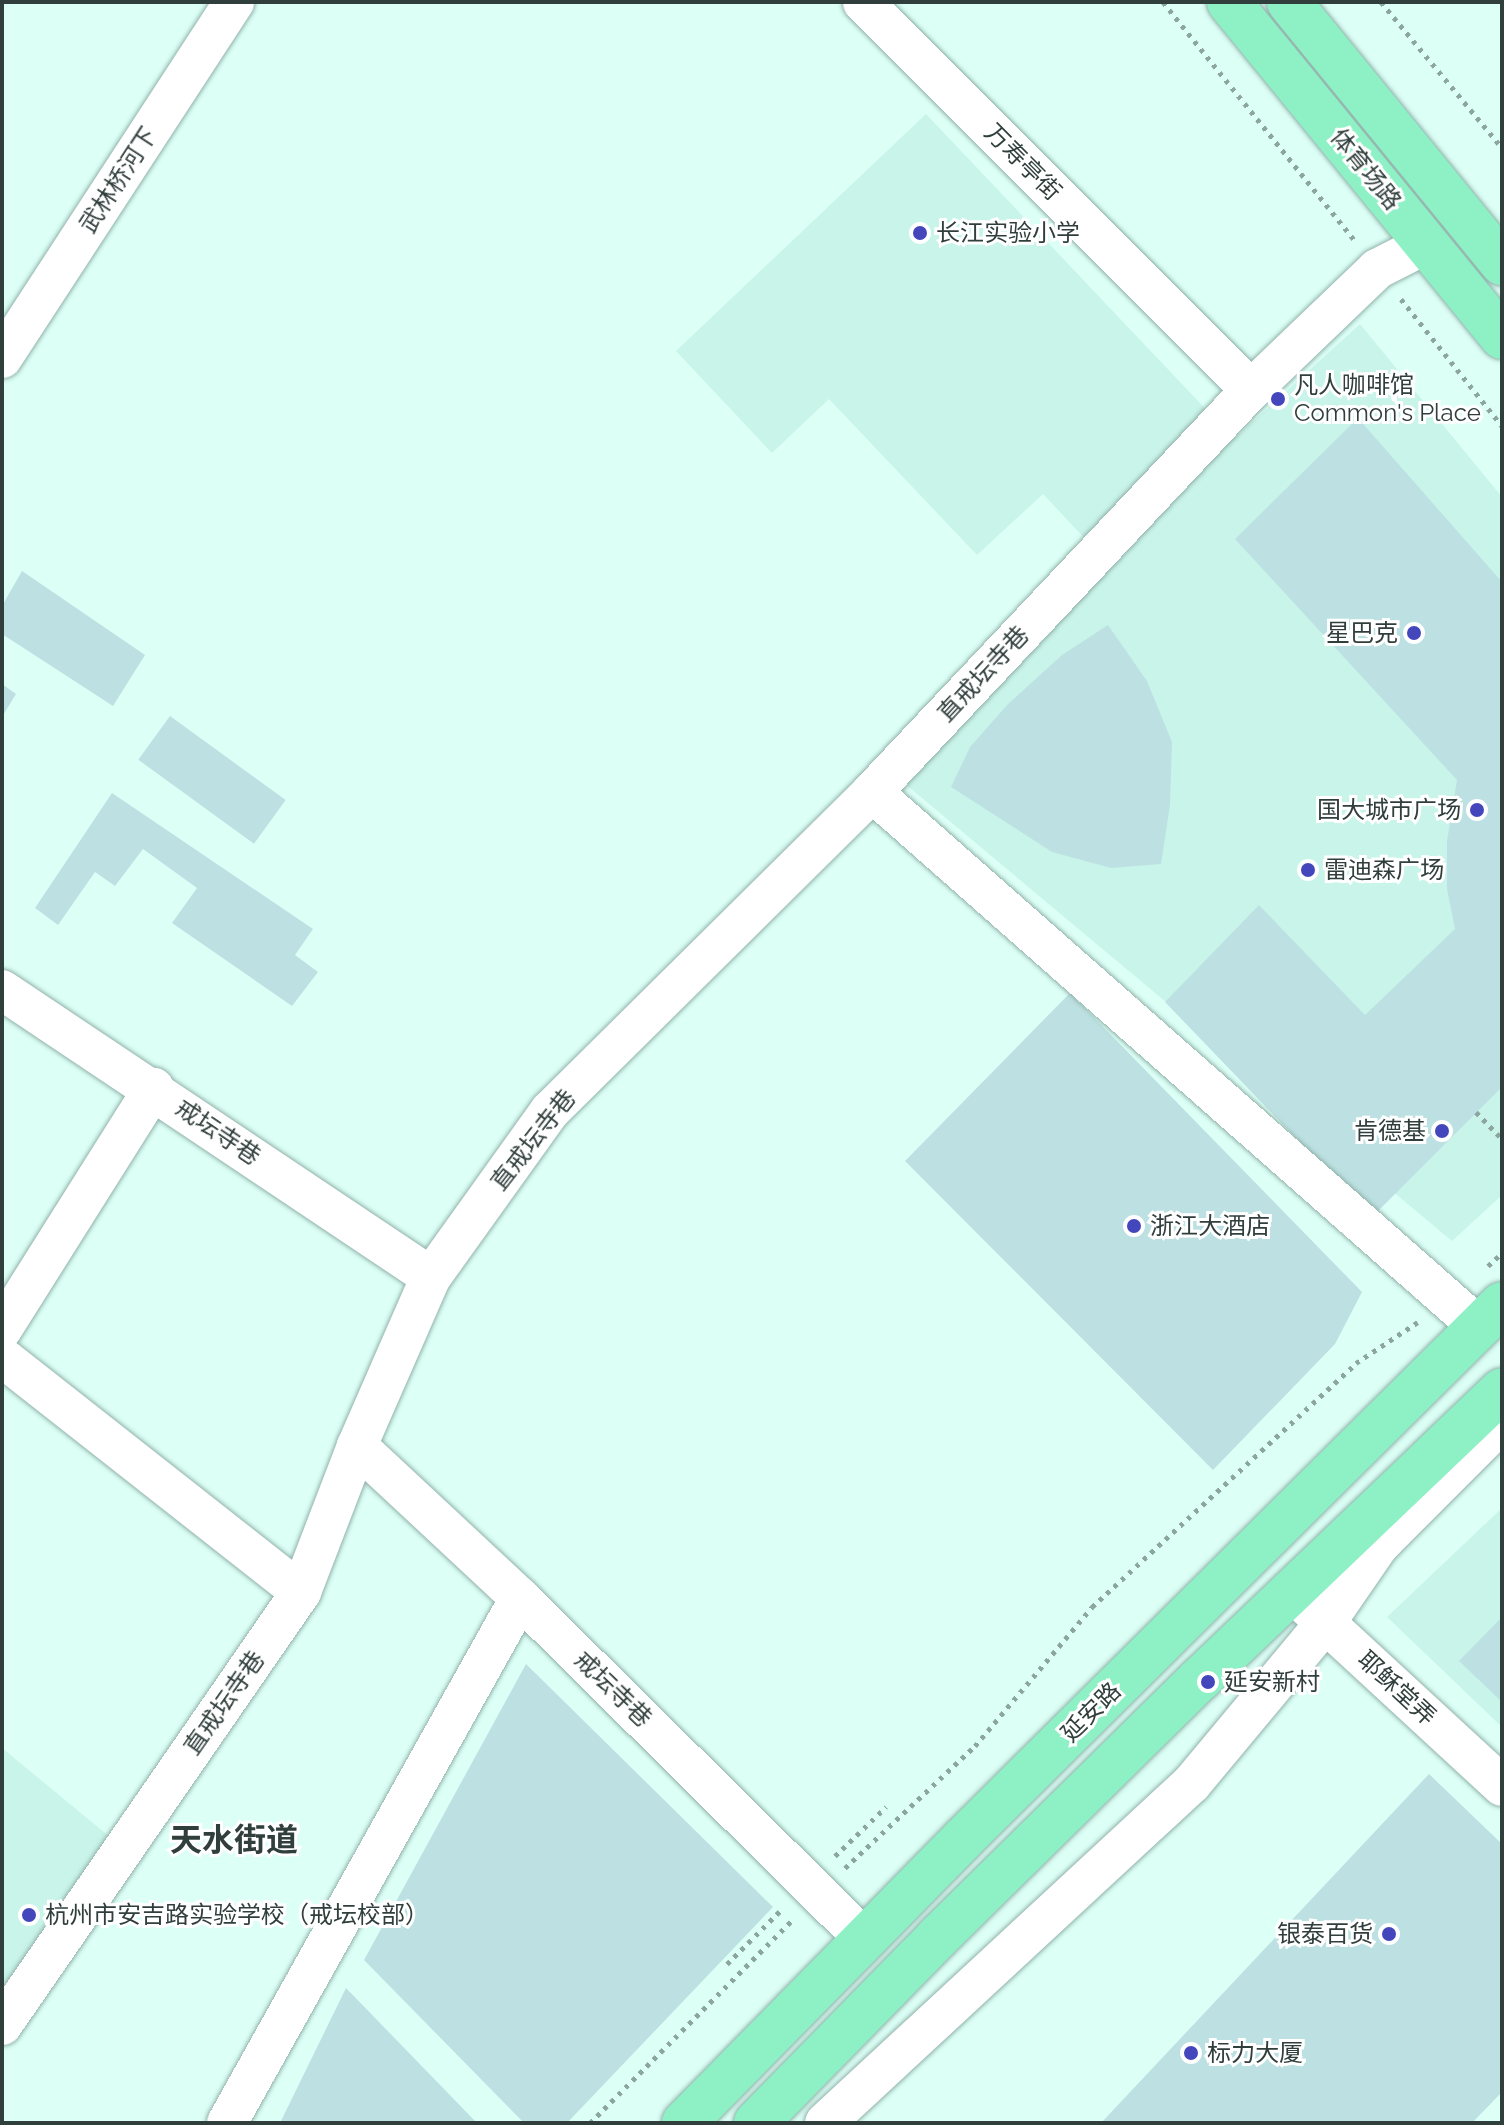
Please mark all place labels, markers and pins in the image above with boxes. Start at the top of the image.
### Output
place label: 长江实验小学 [936,219,1080,247]
marker: 长江实验小学 [911,224,929,242]
place label: 凡人咖啡馆 Common's Place [1294,371,1481,427]
marker: 凡人咖啡馆 Common's Place [1269,390,1287,408]
place label: 星巴克 [1326,619,1398,647]
marker: 星巴克 [1405,624,1423,642]
place label: 国大城市广场 [1317,796,1461,824]
marker: 国大城市广场 [1468,801,1486,819]
place label: 雷迪森广场 [1324,856,1444,884]
marker: 雷迪森广场 [1299,861,1317,879]
place label: 肯德基 [1354,1117,1426,1145]
marker: 肯德基 [1433,1122,1451,1140]
place label: 浙江大酒店 [1150,1212,1270,1240]
marker: 浙江大酒店 [1125,1217,1143,1235]
place label: 延安新村 [1224,1668,1320,1696]
marker: 延安新村 [1199,1673,1217,1691]
place label: 杭州市安吉路实验学校（戒坛校部） [45,1901,429,1929]
marker: 杭州市安吉路实验学校（戒坛校部） [20,1906,38,1924]
place label: 银泰百货 [1277,1920,1373,1948]
marker: 银泰百货 [1380,1925,1398,1943]
place label: 标力大厦 [1207,2039,1303,2067]
marker: 标力大厦 [1182,2044,1200,2062]

